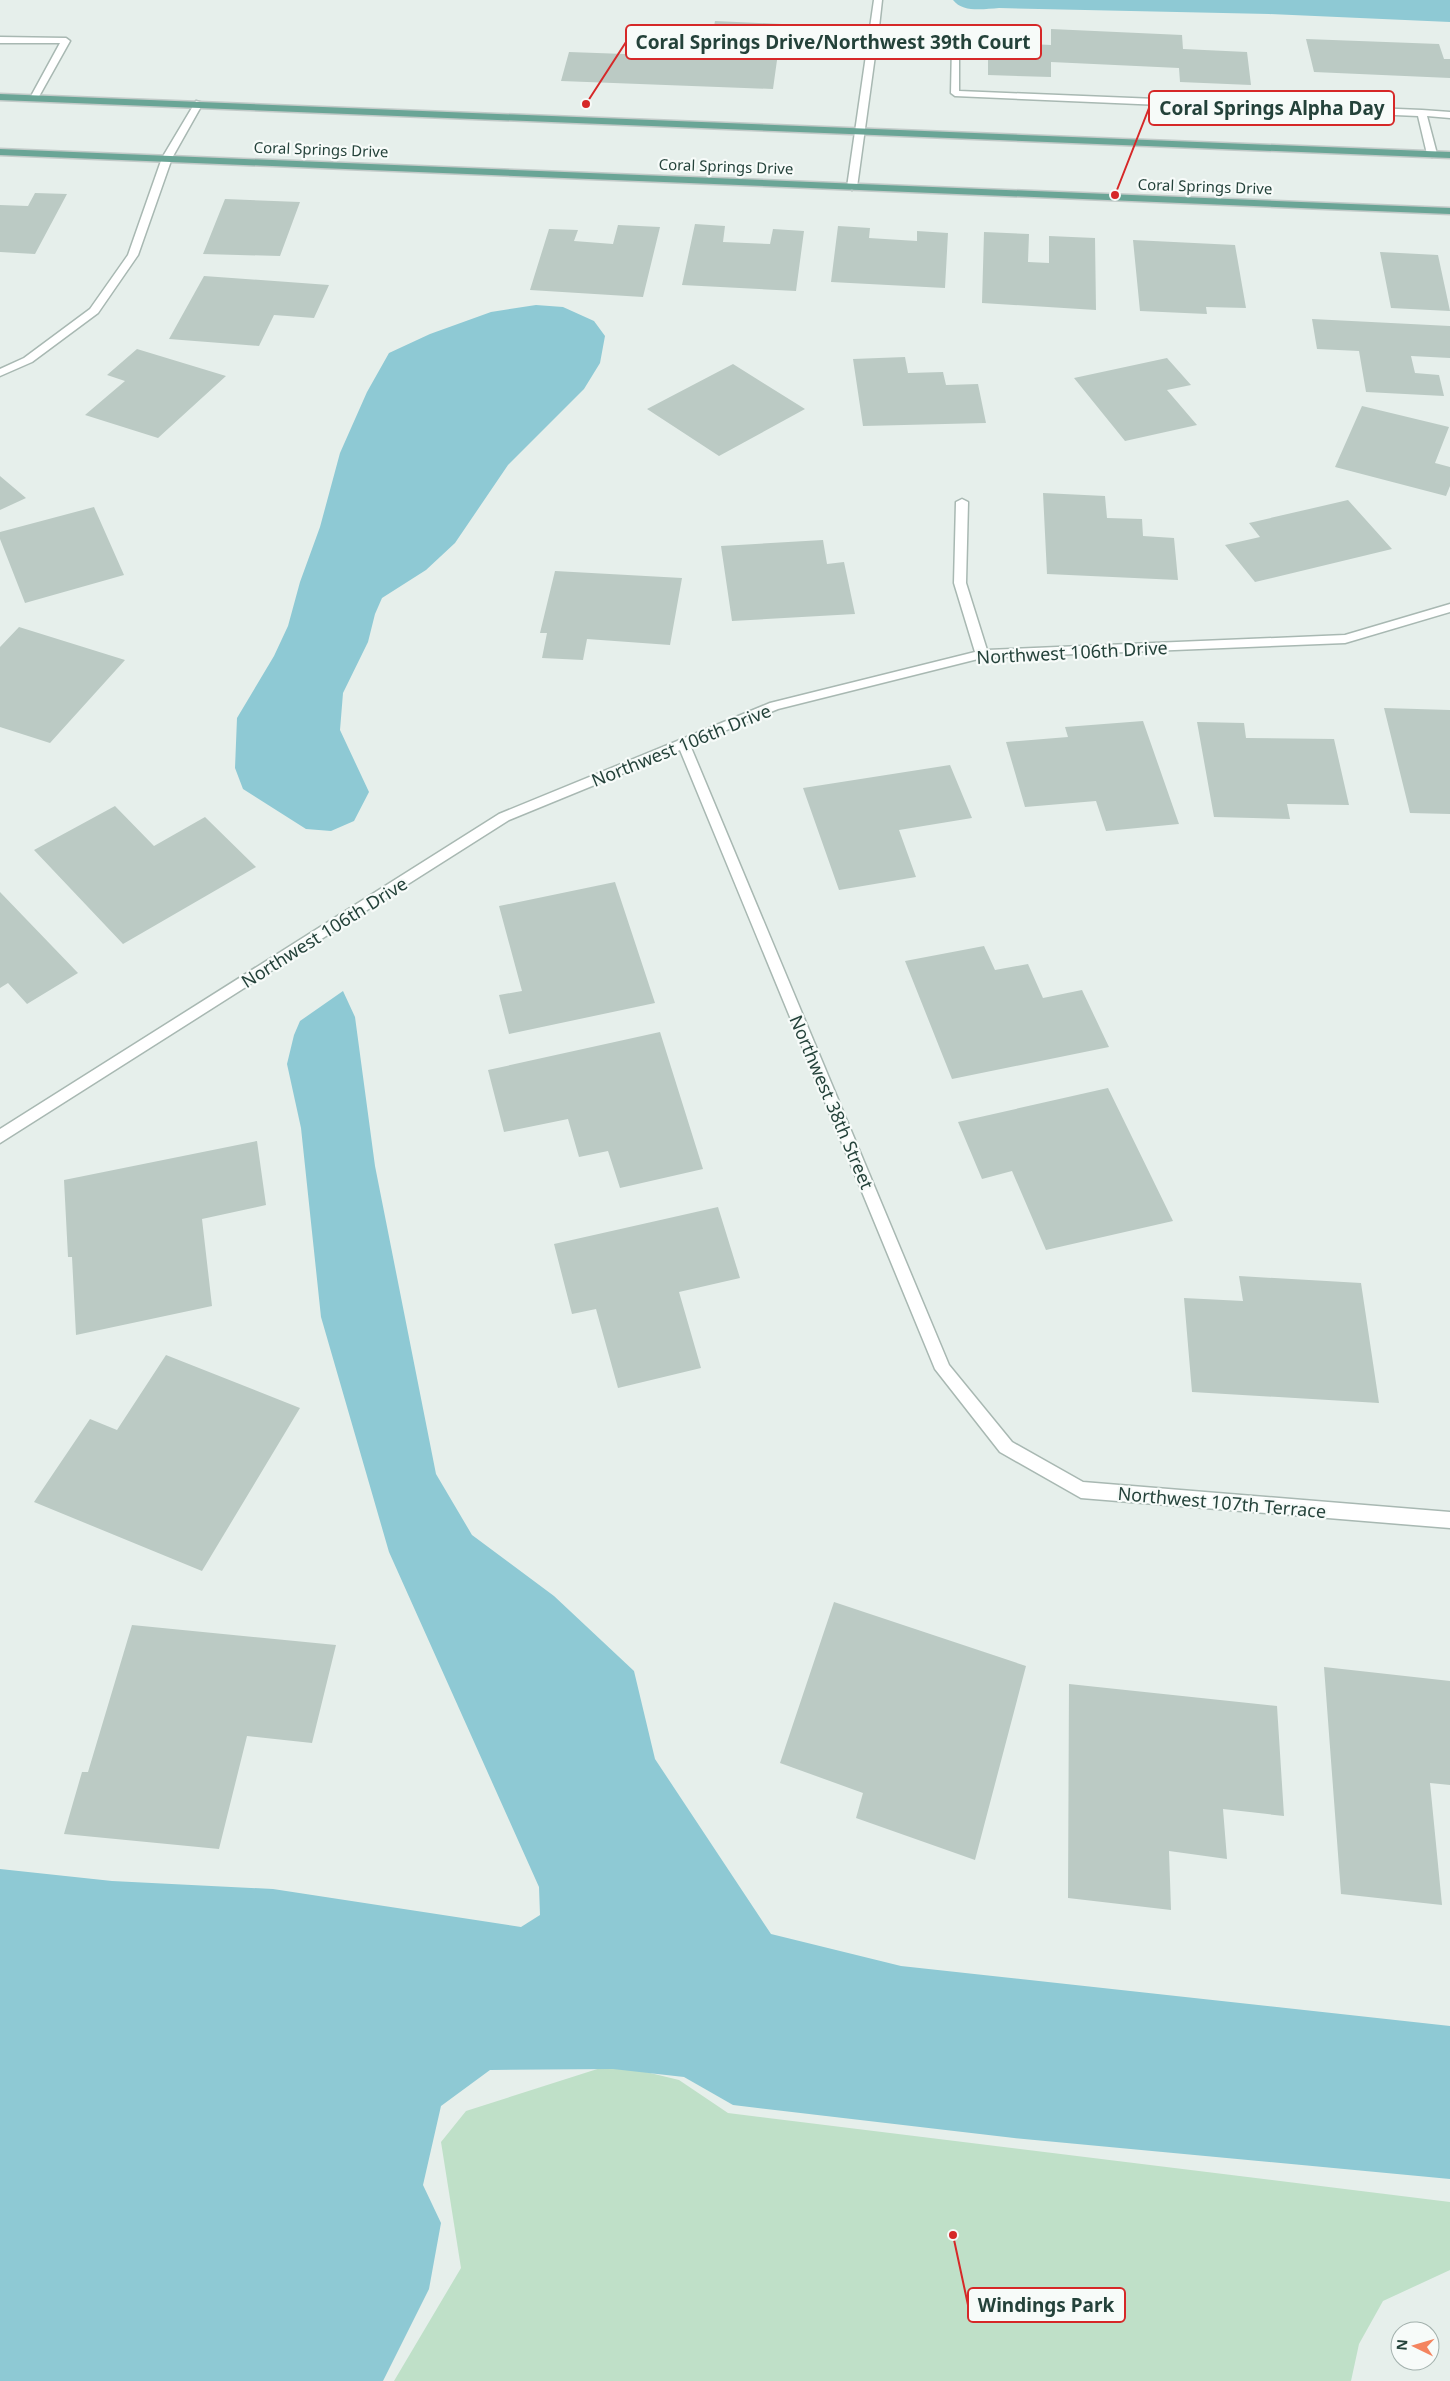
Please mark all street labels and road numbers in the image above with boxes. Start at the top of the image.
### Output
street label: Coral Springs Drive [253,137,389,161]
street label: Coral Springs Drive [658,154,794,178]
street label: Coral Springs Drive [1137,174,1273,198]
street label: Northwest 106th Drive [976,635,1168,669]
street label: Northwest 106th Drive [588,698,774,792]
street label: Northwest 106th Drive [236,871,412,993]
street label: Northwest 38th Street [784,1011,880,1193]
street label: Northwest 107th Terrace [1117,1481,1327,1523]

